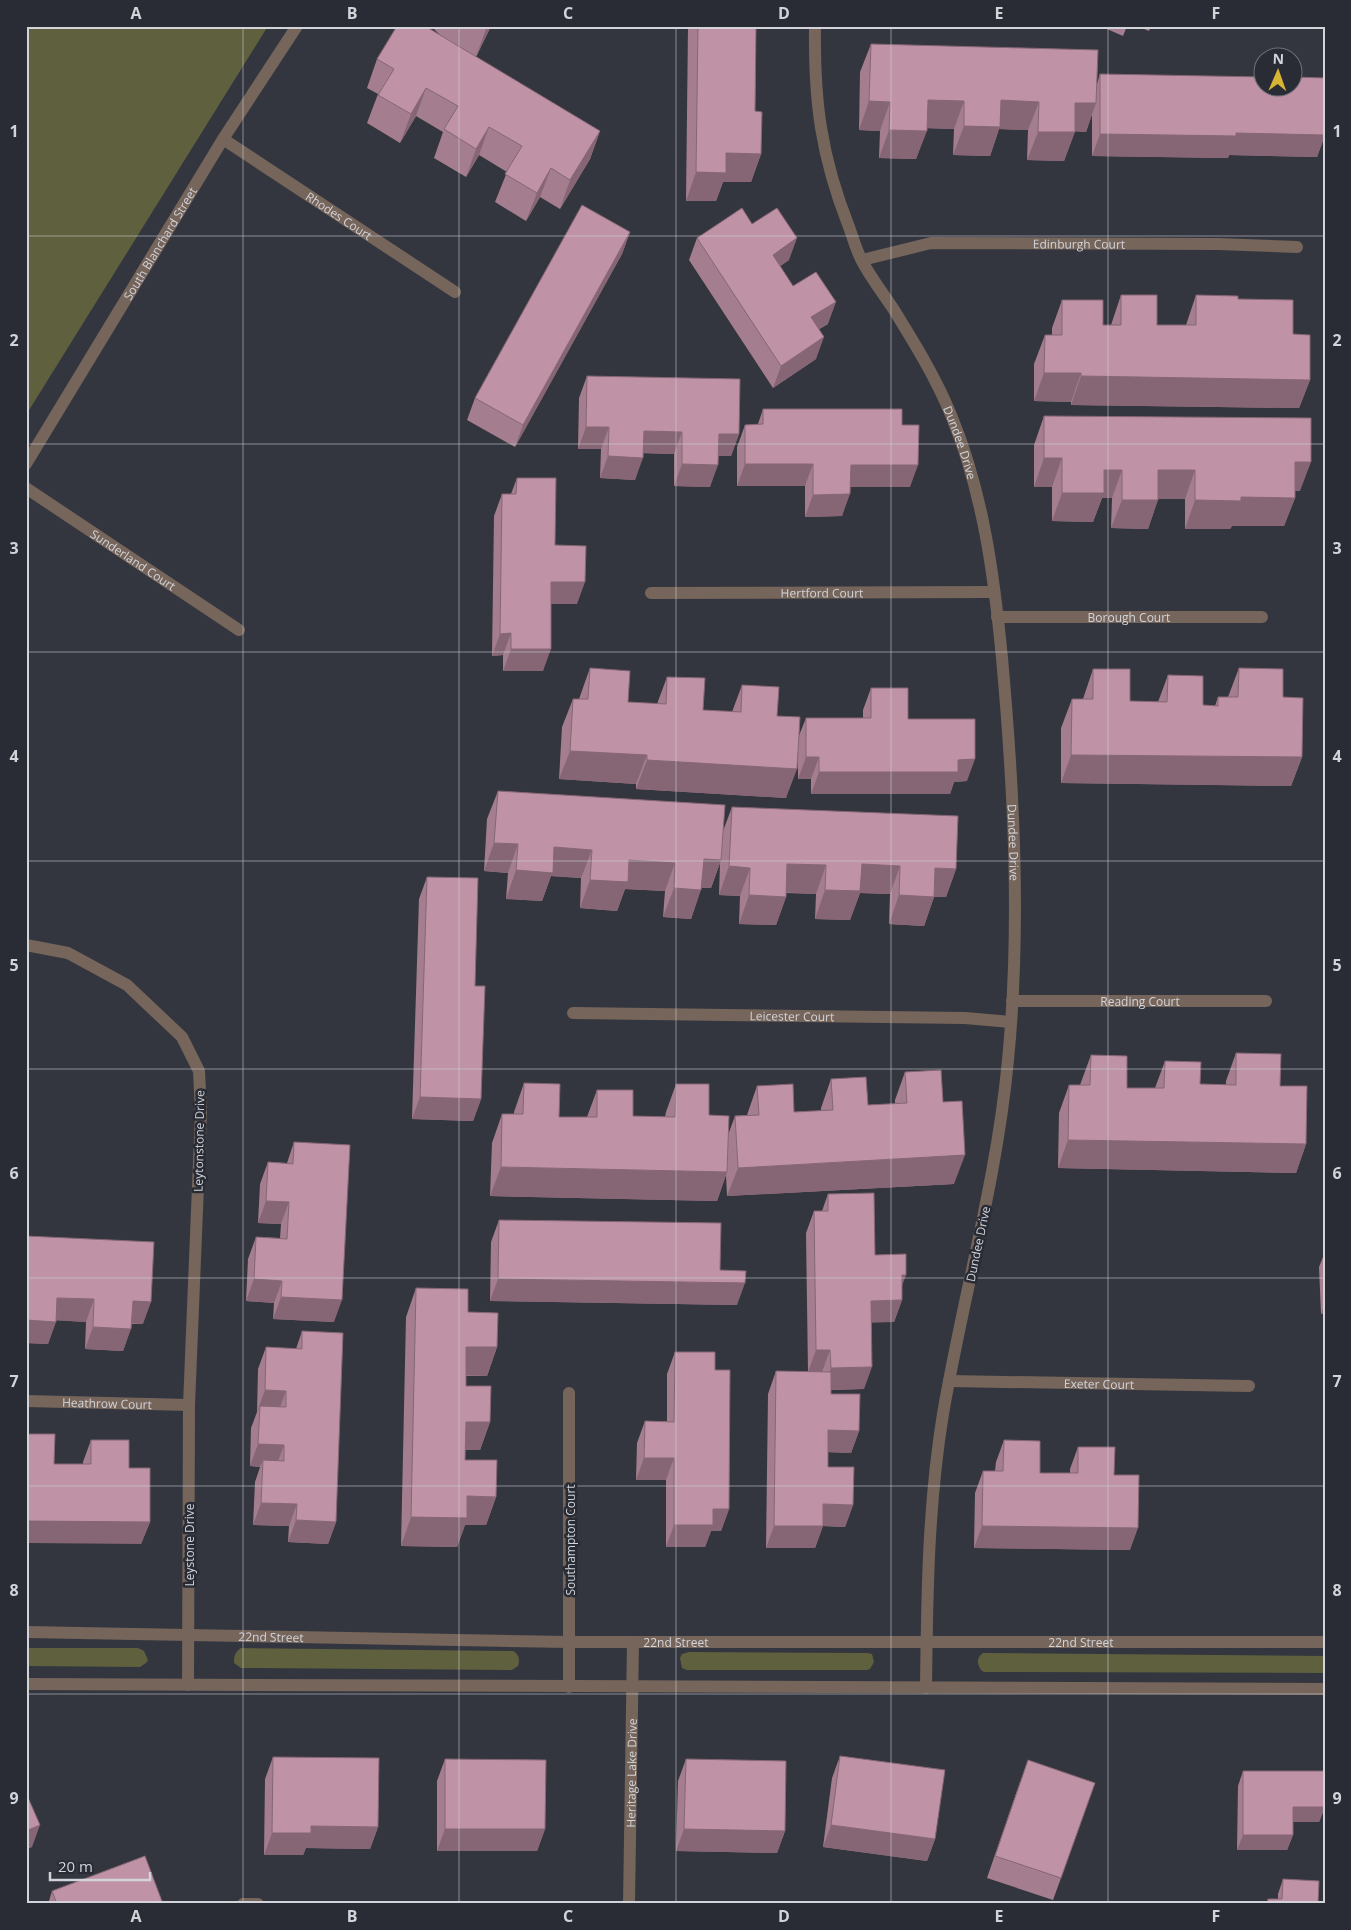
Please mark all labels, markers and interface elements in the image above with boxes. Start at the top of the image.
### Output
text: A [130,2,142,24]
text: B [347,2,357,24]
text: C [563,2,573,24]
text: D [778,2,790,24]
text: E [995,2,1004,24]
text: F [1212,2,1220,24]
north arrow [1254,48,1304,98]
text: N [1272,49,1284,68]
text: 1 [9,120,19,142]
text: 1 [1332,120,1342,142]
street label: South Blanchard Street [119,184,201,303]
street label: Rhodes Court [303,187,376,244]
street label: Edinburgh Court [1033,235,1125,252]
text: 2 [9,329,19,351]
text: 2 [1332,329,1342,351]
street label: Dundee Drive [940,403,981,481]
street label: Sunderland Court [87,525,179,594]
text: 3 [9,537,19,559]
text: 3 [1332,537,1342,559]
street label: Hertford Court [781,584,863,601]
street label: Borough Court [1088,609,1170,626]
text: 4 [9,745,19,767]
text: 4 [1332,745,1342,767]
street label: Dundee Drive [1004,804,1023,881]
text: 5 [9,954,19,976]
text: 5 [1332,954,1342,976]
street label: Reading Court [1100,993,1180,1010]
street label: Leicester Court [750,1007,834,1025]
street label: Leytonstone Drive [190,1090,208,1192]
text: 6 [9,1162,19,1184]
text: 6 [1332,1162,1342,1184]
street label: Dundee Drive [962,1204,994,1283]
text: 7 [9,1370,19,1392]
text: 7 [1332,1370,1342,1392]
street label: Exeter Court [1064,1374,1134,1393]
street label: Heathrow Court [62,1393,152,1413]
street label: Southampton Court [562,1484,579,1596]
street label: Leystone Drive [181,1503,198,1586]
text: 8 [9,1579,19,1601]
text: 8 [1332,1579,1342,1601]
street label: 22nd Street [238,1627,304,1646]
street label: 22nd Street [643,1634,708,1651]
street label: 22nd Street [1048,1634,1113,1651]
street label: Heritage Lake Drive [622,1718,640,1828]
text: 9 [9,1787,19,1809]
text: 9 [1332,1787,1342,1809]
scale bar [50,1850,150,1882]
text: 20 m [58,1856,93,1876]
text: A [130,1905,142,1927]
text: B [347,1905,357,1927]
text: C [563,1905,573,1927]
text: D [778,1905,790,1927]
text: E [995,1905,1004,1927]
text: F [1212,1905,1220,1927]

